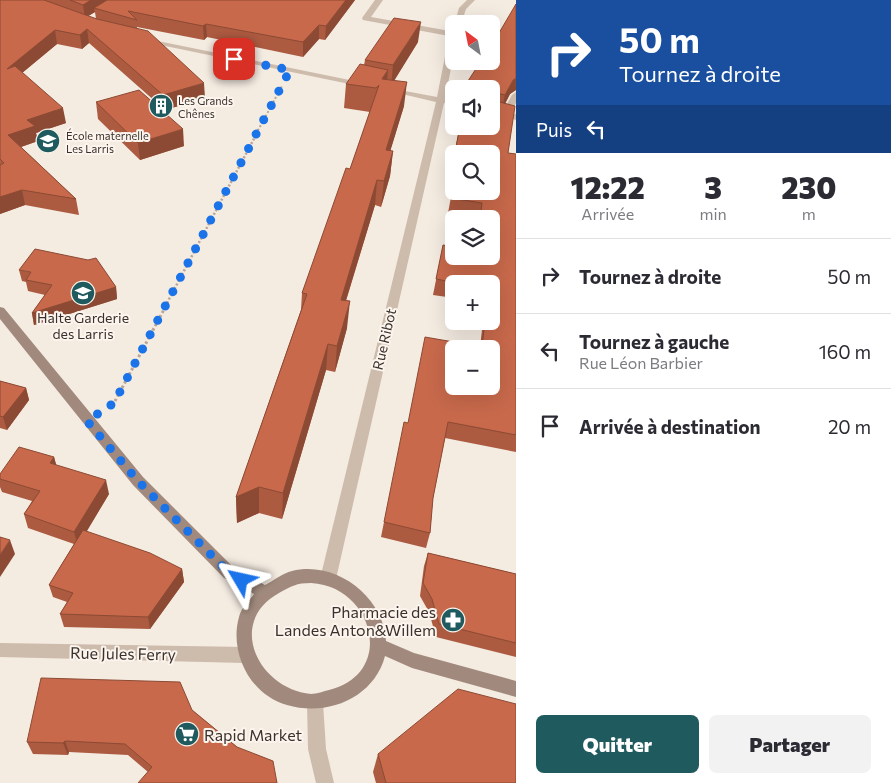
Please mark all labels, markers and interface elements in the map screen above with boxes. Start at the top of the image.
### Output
north arrow [445,15,500,70]
map controls [445,15,500,395]
text: 50 m [619,17,700,60]
icon: right [536,20,601,85]
pin [213,38,255,80]
icon: arrive [220,45,248,73]
text: Tournez à droite [619,60,781,87]
button: sound [445,80,500,135]
building icon: Les Grands Chênes [148,93,174,119]
place label: Les Grands Chênes [178,94,233,120]
icon: left [582,115,610,143]
text: Puis [536,118,572,141]
school or university icon: École maternelle Les Larris [35,128,61,154]
place label: École maternelle Les Larris [66,128,149,155]
button: search [445,145,500,200]
text: 12:22 [571,168,645,205]
text: 3 [704,168,722,205]
text: 230 [781,168,836,205]
text: Arrivée [581,204,634,223]
text: min [699,204,727,223]
text: m [802,204,816,223]
button: layers [445,210,500,265]
icon: right [536,262,564,290]
text: Tournez à droite [579,265,721,288]
text: 50 m [827,265,871,288]
button: + [445,275,500,330]
school or university icon: Halte Garderie des Larris [70,280,96,306]
street label: Rue Ribot [369,306,399,371]
place label: Halte Garderie des Larris [37,309,129,342]
text: Tournez à gauche [579,330,729,353]
icon: left [536,337,564,365]
button: − [445,340,500,395]
text: 160 m [819,340,871,363]
text: Rue Léon Barbier [579,353,703,372]
icon: arrive [536,412,564,440]
text: Arrivée à destination [579,415,761,438]
text: 20 m [828,415,871,438]
position arrow [214,553,266,605]
place label: Pharmacie des Landes Anton&Willem [275,602,436,639]
pharmacy icon: Pharmacie des Landes Anton&Willem [440,607,466,633]
street label: Rue Jules Ferry [70,643,176,663]
button: Quitter [536,715,699,773]
button: Partager [709,715,871,773]
supermarket icon: Rapid Market [174,721,200,747]
place label: Rapid Market [204,725,302,744]

